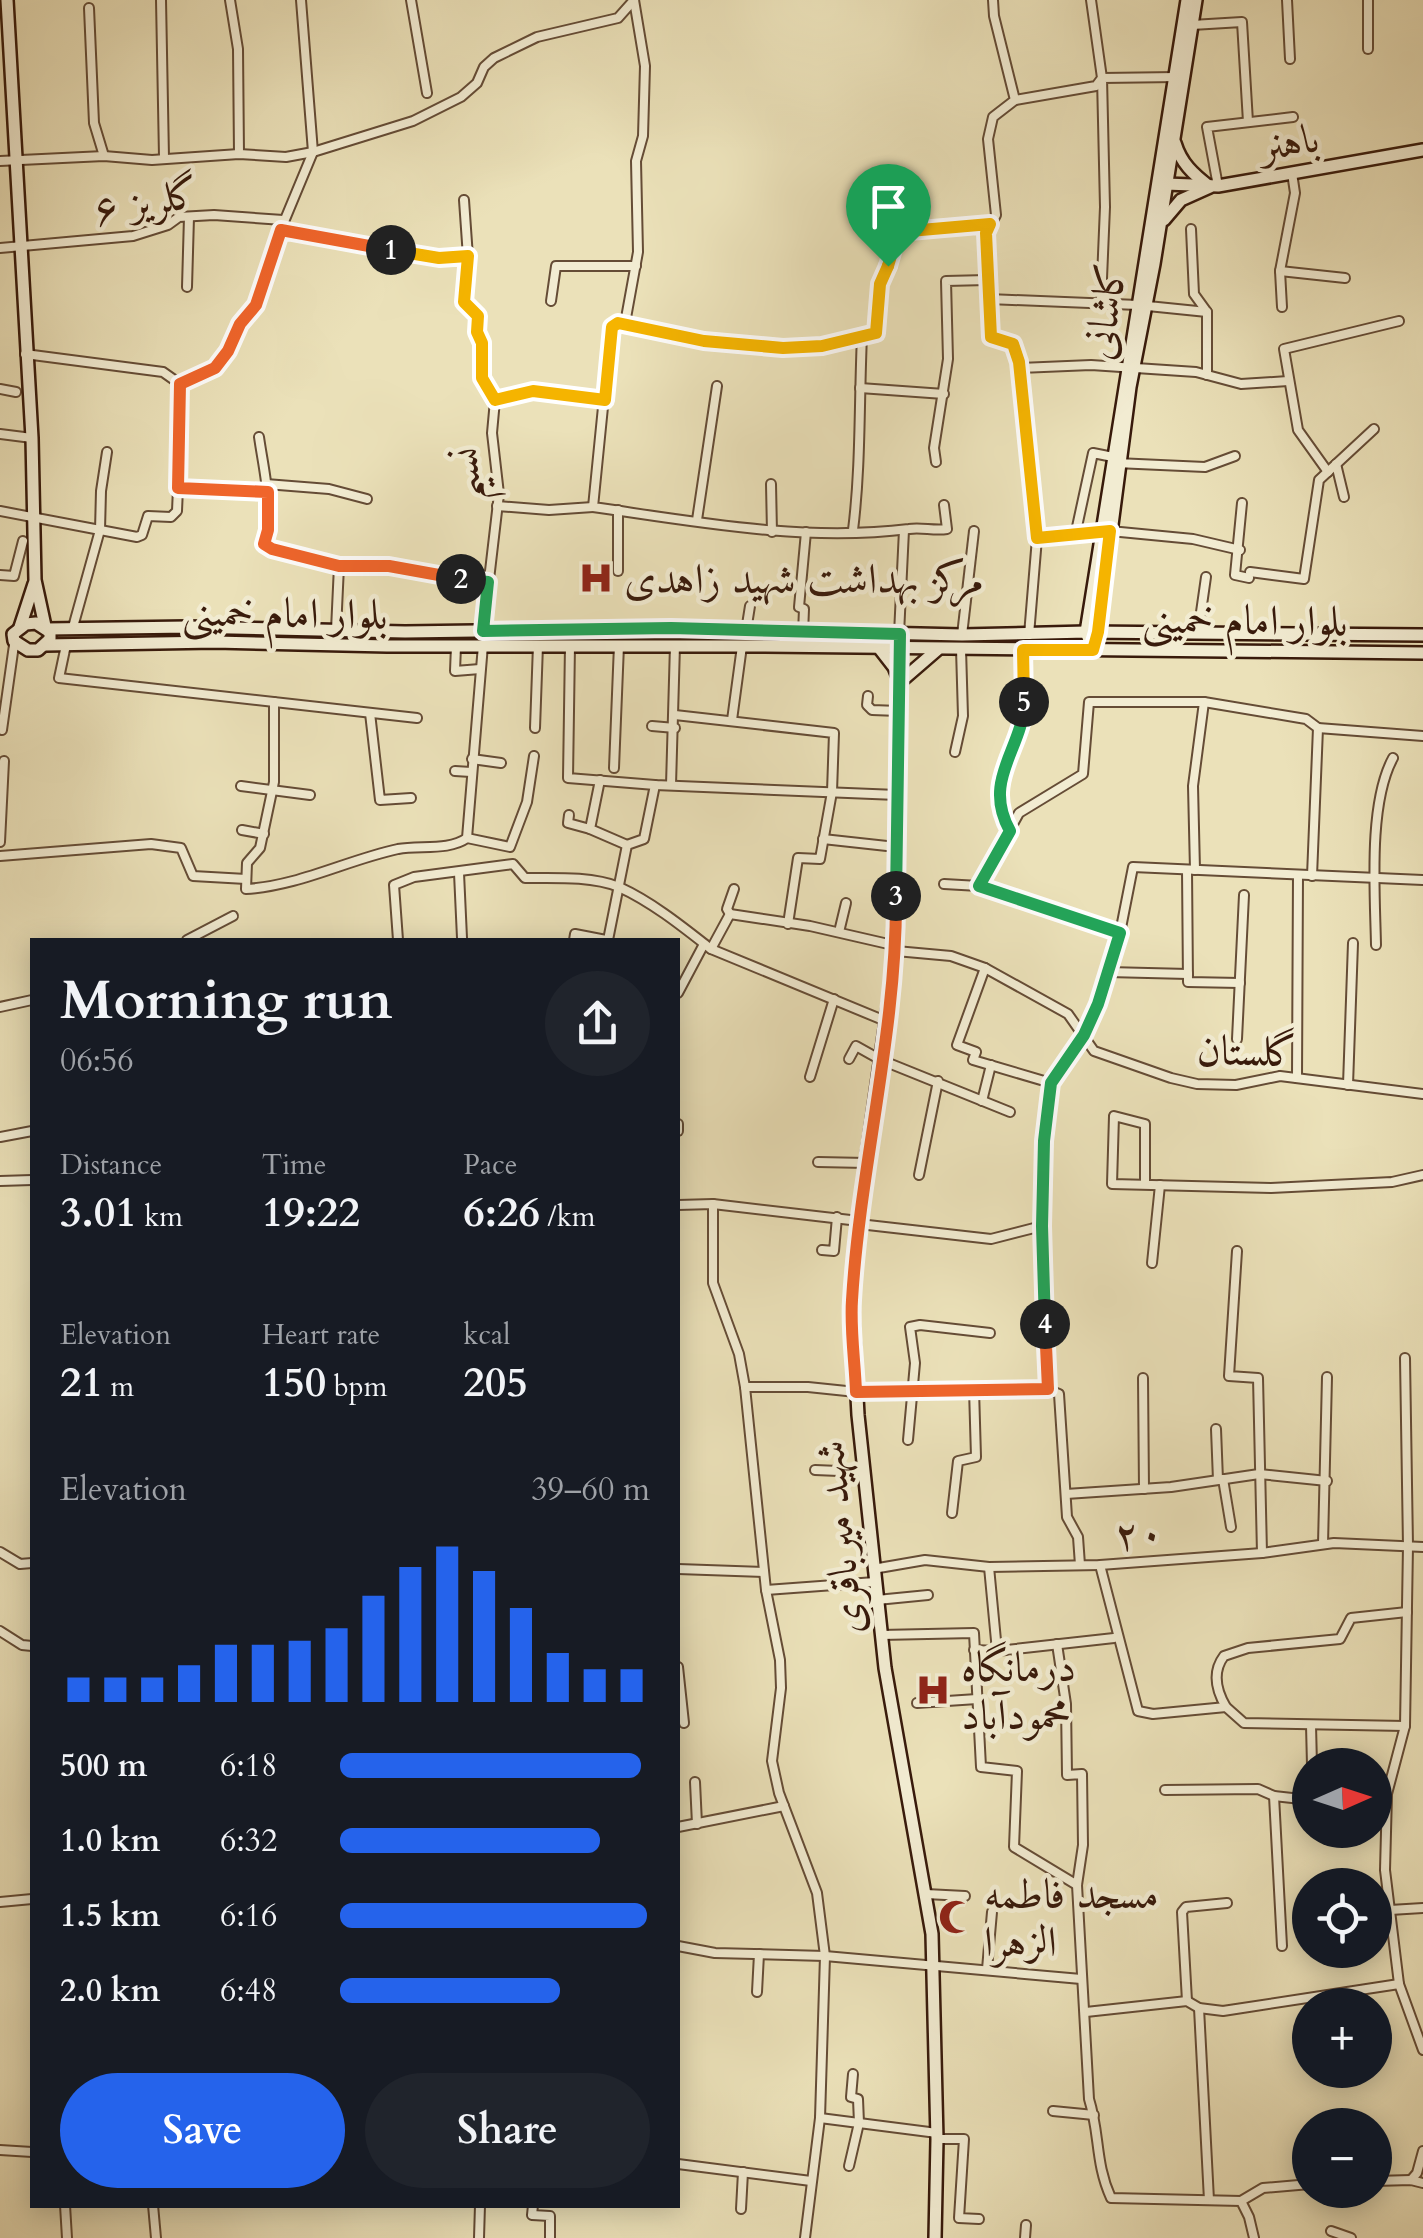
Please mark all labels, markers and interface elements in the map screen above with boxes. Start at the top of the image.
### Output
street label: باهنر [1251,109,1324,176]
street label: گلریز ۶ [89,164,204,239]
pin [846,164,931,267]
icon: arrive [861,179,916,234]
pin: 1 [366,225,416,275]
text: 1 [384,231,398,269]
street label: کاشانی [1070,259,1141,364]
street label: نسیم [437,447,506,501]
place label: مرکز بهداشت شهید زاهدی [624,551,984,608]
pin: 2 [436,554,486,604]
hospital icon: مرکز بهداشت شهید زاهدی [577,559,615,597]
text: 2 [454,560,468,598]
street label: بلوار امام خمینی [181,583,388,651]
street label: بلوار امام خمینی [1141,590,1348,658]
pin: 5 [999,677,1049,727]
text: 5 [1017,683,1031,721]
pin: 3 [871,871,921,921]
text: 3 [889,877,903,915]
text: Morning run [60,964,393,1038]
button: share [545,971,650,1076]
street label: گلستان [1196,1022,1298,1081]
text: 06:56 [60,1039,134,1083]
text: Distance [60,1146,162,1184]
text: Time [262,1146,326,1184]
text: Pace [463,1146,517,1184]
text: 3.01 [60,1184,137,1241]
text: 19:22 [262,1184,360,1241]
text: 6:26 [463,1184,540,1241]
text: km [137,1198,183,1236]
text: /km [540,1198,595,1236]
pin: 4 [1020,1299,1070,1349]
text: 4 [1038,1305,1052,1343]
text: Elevation [60,1316,171,1354]
text: Heart rate [262,1316,380,1354]
text: kcal [463,1316,510,1354]
text: 21 [60,1354,103,1411]
text: 150 [262,1354,326,1411]
text: 205 [463,1354,528,1411]
text: m [103,1368,134,1406]
text: bpm [326,1368,387,1406]
street label: شهید میرباقری [801,1438,878,1638]
text: Elevation [60,1468,187,1512]
text: 39–60 m [531,1468,650,1512]
street label: ۲۰ [1113,1503,1166,1564]
place label: درمانگاه محمودآباد [961,1639,1076,1744]
hospital icon: درمانگاه محمودآباد [914,1671,952,1709]
text: 500 m [60,1744,147,1788]
text: 6:18 [220,1744,277,1788]
north arrow [1292,1748,1392,1848]
map controls [1292,1748,1392,2208]
text: 1.0 km [60,1819,160,1863]
text: 6:32 [220,1819,277,1863]
place label: مسجد فاطمه الزهرا [984,1866,1159,1971]
button: locate [1292,1868,1392,1968]
text: 1.5 km [60,1894,160,1938]
text: 6:16 [220,1894,277,1938]
mosque icon: مسجد فاطمه الزهرا [937,1898,975,1936]
text: 2.0 km [60,1969,160,2013]
text: 6:48 [220,1969,277,2013]
button: + [1292,1988,1392,2088]
button: Save [60,2073,345,2188]
button: Share [365,2073,650,2188]
button: − [1292,2108,1392,2208]

